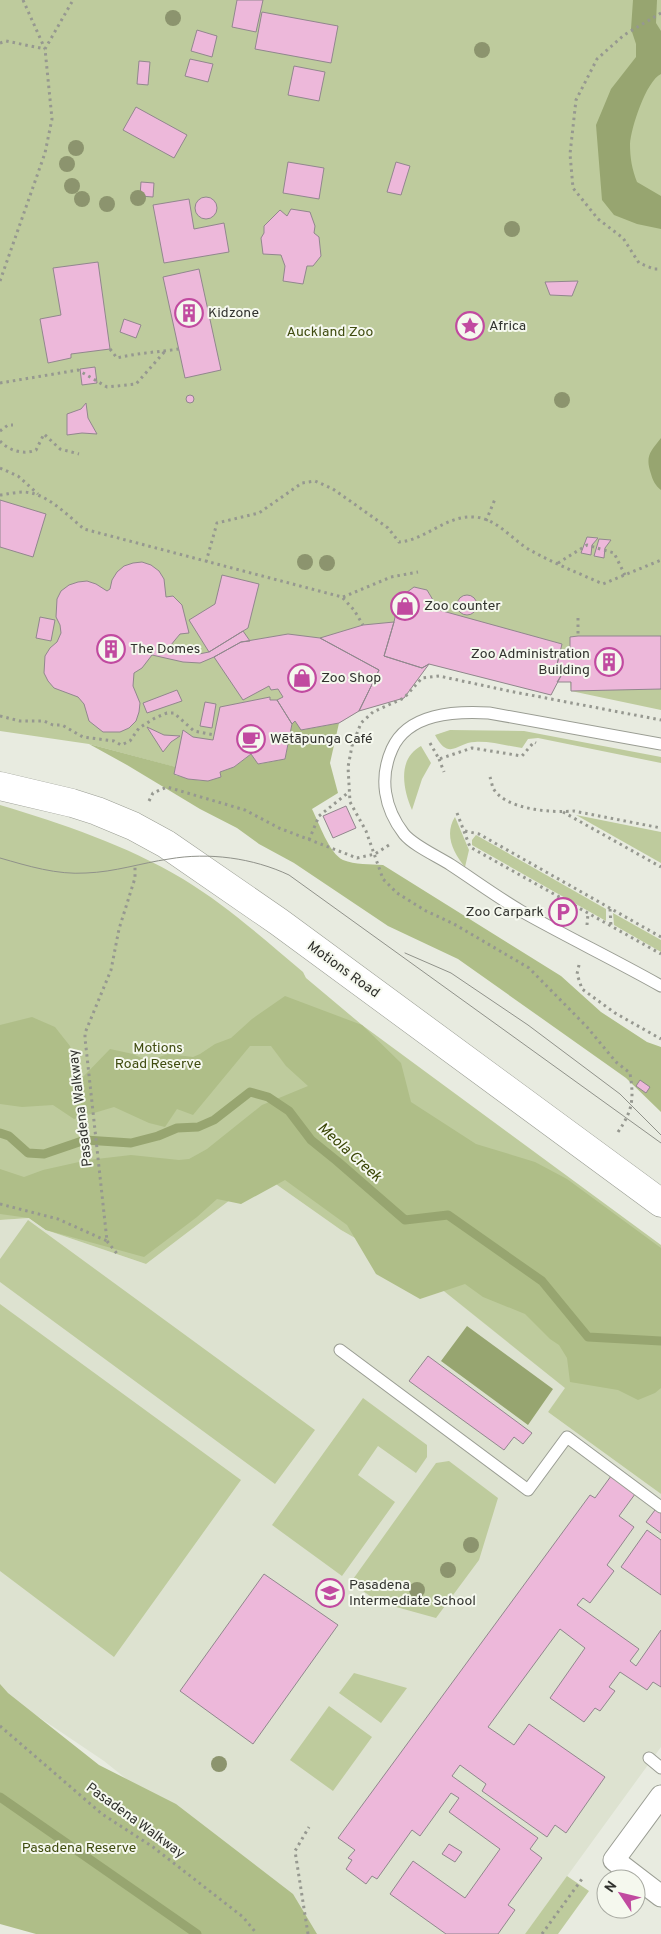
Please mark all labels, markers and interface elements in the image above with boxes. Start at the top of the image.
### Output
building icon: Kidzone [174,298,204,328]
place label: Kidzone [208,305,259,322]
place icon: Africa [455,311,485,341]
place label: Africa [489,318,526,335]
park label: Auckland Zoo [287,324,374,341]
shop icon: Zoo counter [390,591,420,621]
place label: Zoo counter [424,598,501,615]
building icon: The Domes [96,634,126,664]
place label: The Domes [130,641,200,658]
place label: Zoo Administration Building [471,646,590,679]
building icon: Zoo Administration Building [594,647,624,677]
shop icon: Zoo Shop [287,663,317,693]
place label: Zoo Shop [321,670,381,687]
cafe icon: Wētāpunga Café [236,724,266,754]
place label: Wētāpunga Café [270,731,372,748]
parking icon: Zoo Carpark [548,897,578,927]
place label: Zoo Carpark [466,904,544,921]
street label: Motions Road [303,938,383,1002]
park label: Motions Road Reserve [115,1040,201,1073]
street label: Pasadena Walkway [65,1048,97,1168]
water label: Meola Creek [313,1119,385,1187]
place label: Pasadena Intermediate School [349,1577,476,1610]
school or university icon: Pasadena Intermediate School [315,1578,345,1608]
street label: Pasadena Walkway [82,1779,188,1863]
park label: Pasadena Reserve [22,1840,136,1857]
north arrow [596,1869,646,1919]
text: N [602,1878,621,1896]

